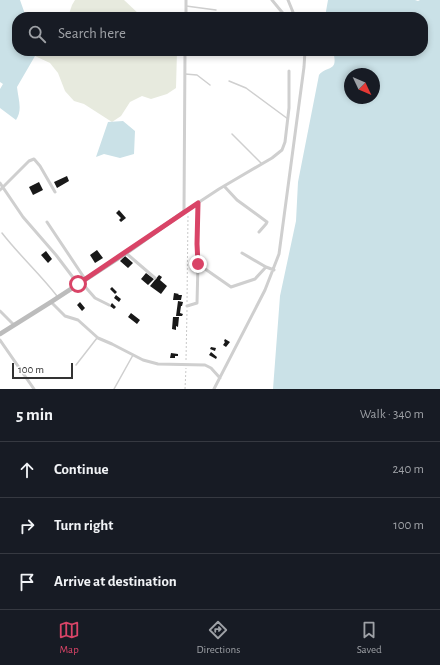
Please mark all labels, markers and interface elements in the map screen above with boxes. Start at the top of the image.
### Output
search box [12,12,428,56]
icon: search [26,23,48,45]
text: Search here [58,26,126,41]
north arrow [344,68,380,104]
route end [189,255,207,273]
route start [69,275,87,293]
scale bar [12,361,73,380]
text: 100 m [18,364,44,375]
text: 5 min [16,406,53,423]
text: Walk · 340 m [360,408,424,421]
icon: ahead [16,459,38,481]
text: Continue [54,462,109,477]
text: 240 m [392,463,424,476]
icon: right [16,515,38,537]
text: Turn right [54,518,113,533]
text: 100 m [393,519,424,532]
icon: arrive [16,571,38,593]
text: Arrive at destination [54,574,177,589]
tab: Map [58,619,80,656]
tab: Directions [196,619,240,656]
tab: Saved [357,619,382,656]

